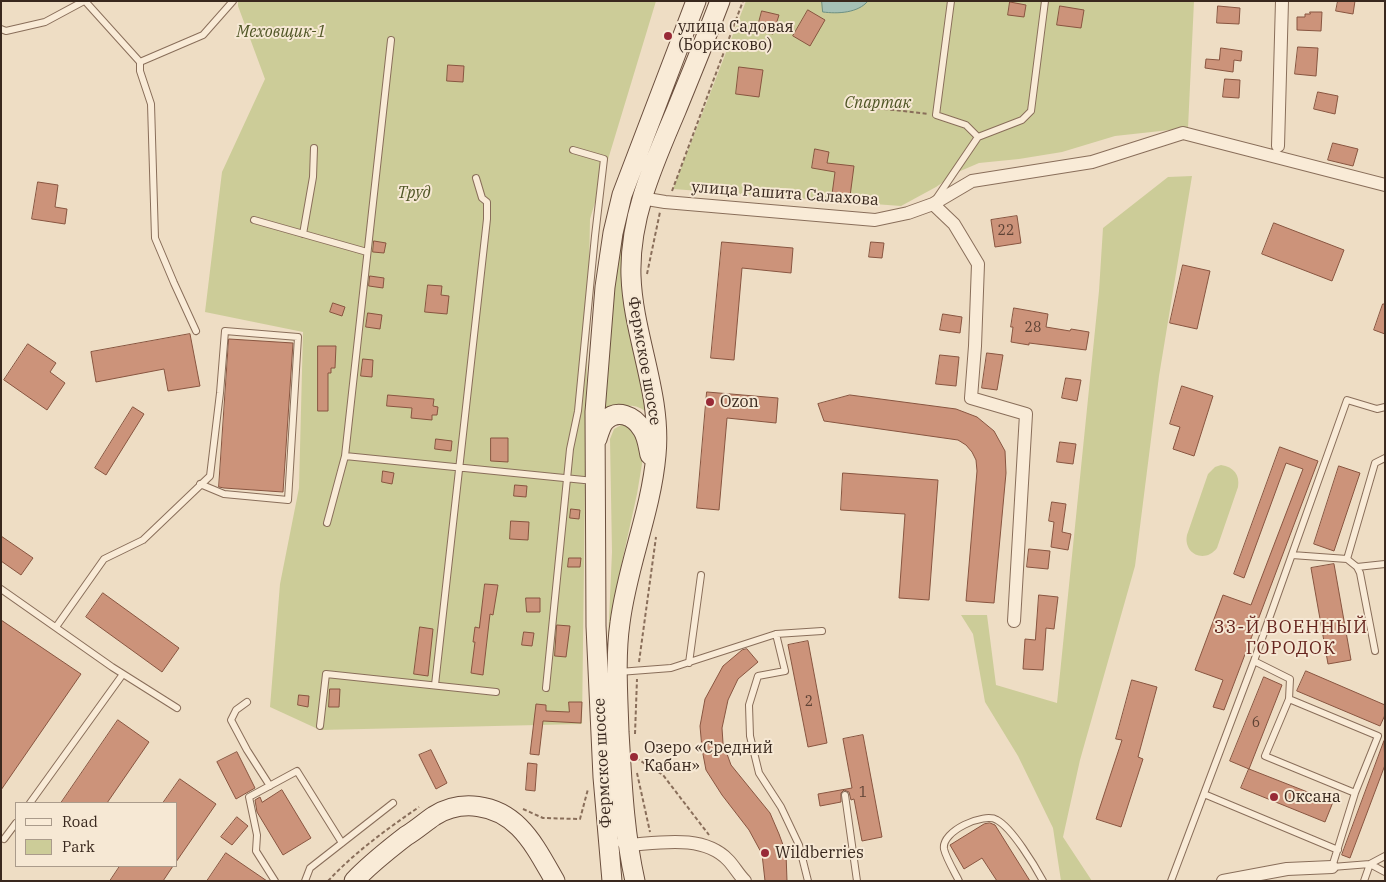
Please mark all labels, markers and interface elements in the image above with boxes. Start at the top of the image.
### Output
place label: улица Садовая (Борисково) [678,17,794,55]
park label: Меховщик-1 [236,22,326,42]
marker: улица Садовая (Борисково) [662,30,674,42]
park label: Спартак [845,93,911,113]
street label: улица Рашита Салахова [691,178,879,210]
park label: Труд [397,183,431,203]
house number: 22 [998,223,1014,239]
street label: Фермское шоссе [623,295,665,427]
house number: 28 [1025,320,1041,336]
place label: Ozon [720,392,759,412]
marker: Ozon [704,396,716,408]
district label: 33-Й ВОЕННЫЙ ГОРОДОК [1212,617,1370,660]
house number: 2 [805,694,813,710]
street label: Фермское шоссе [590,697,616,829]
house number: 6 [1252,715,1260,731]
place label: Озеро «Средний Кабан» [644,738,773,776]
marker: Озеро «Средний Кабан» [628,751,640,763]
house number: 1 [859,785,867,801]
place label: Оксана [1284,787,1341,807]
marker: Оксана [1268,791,1280,803]
legend [15,802,178,867]
text: Road [62,812,98,831]
text: Park [62,837,95,856]
place label: Wildberries [775,843,864,863]
marker: Wildberries [759,847,771,859]

